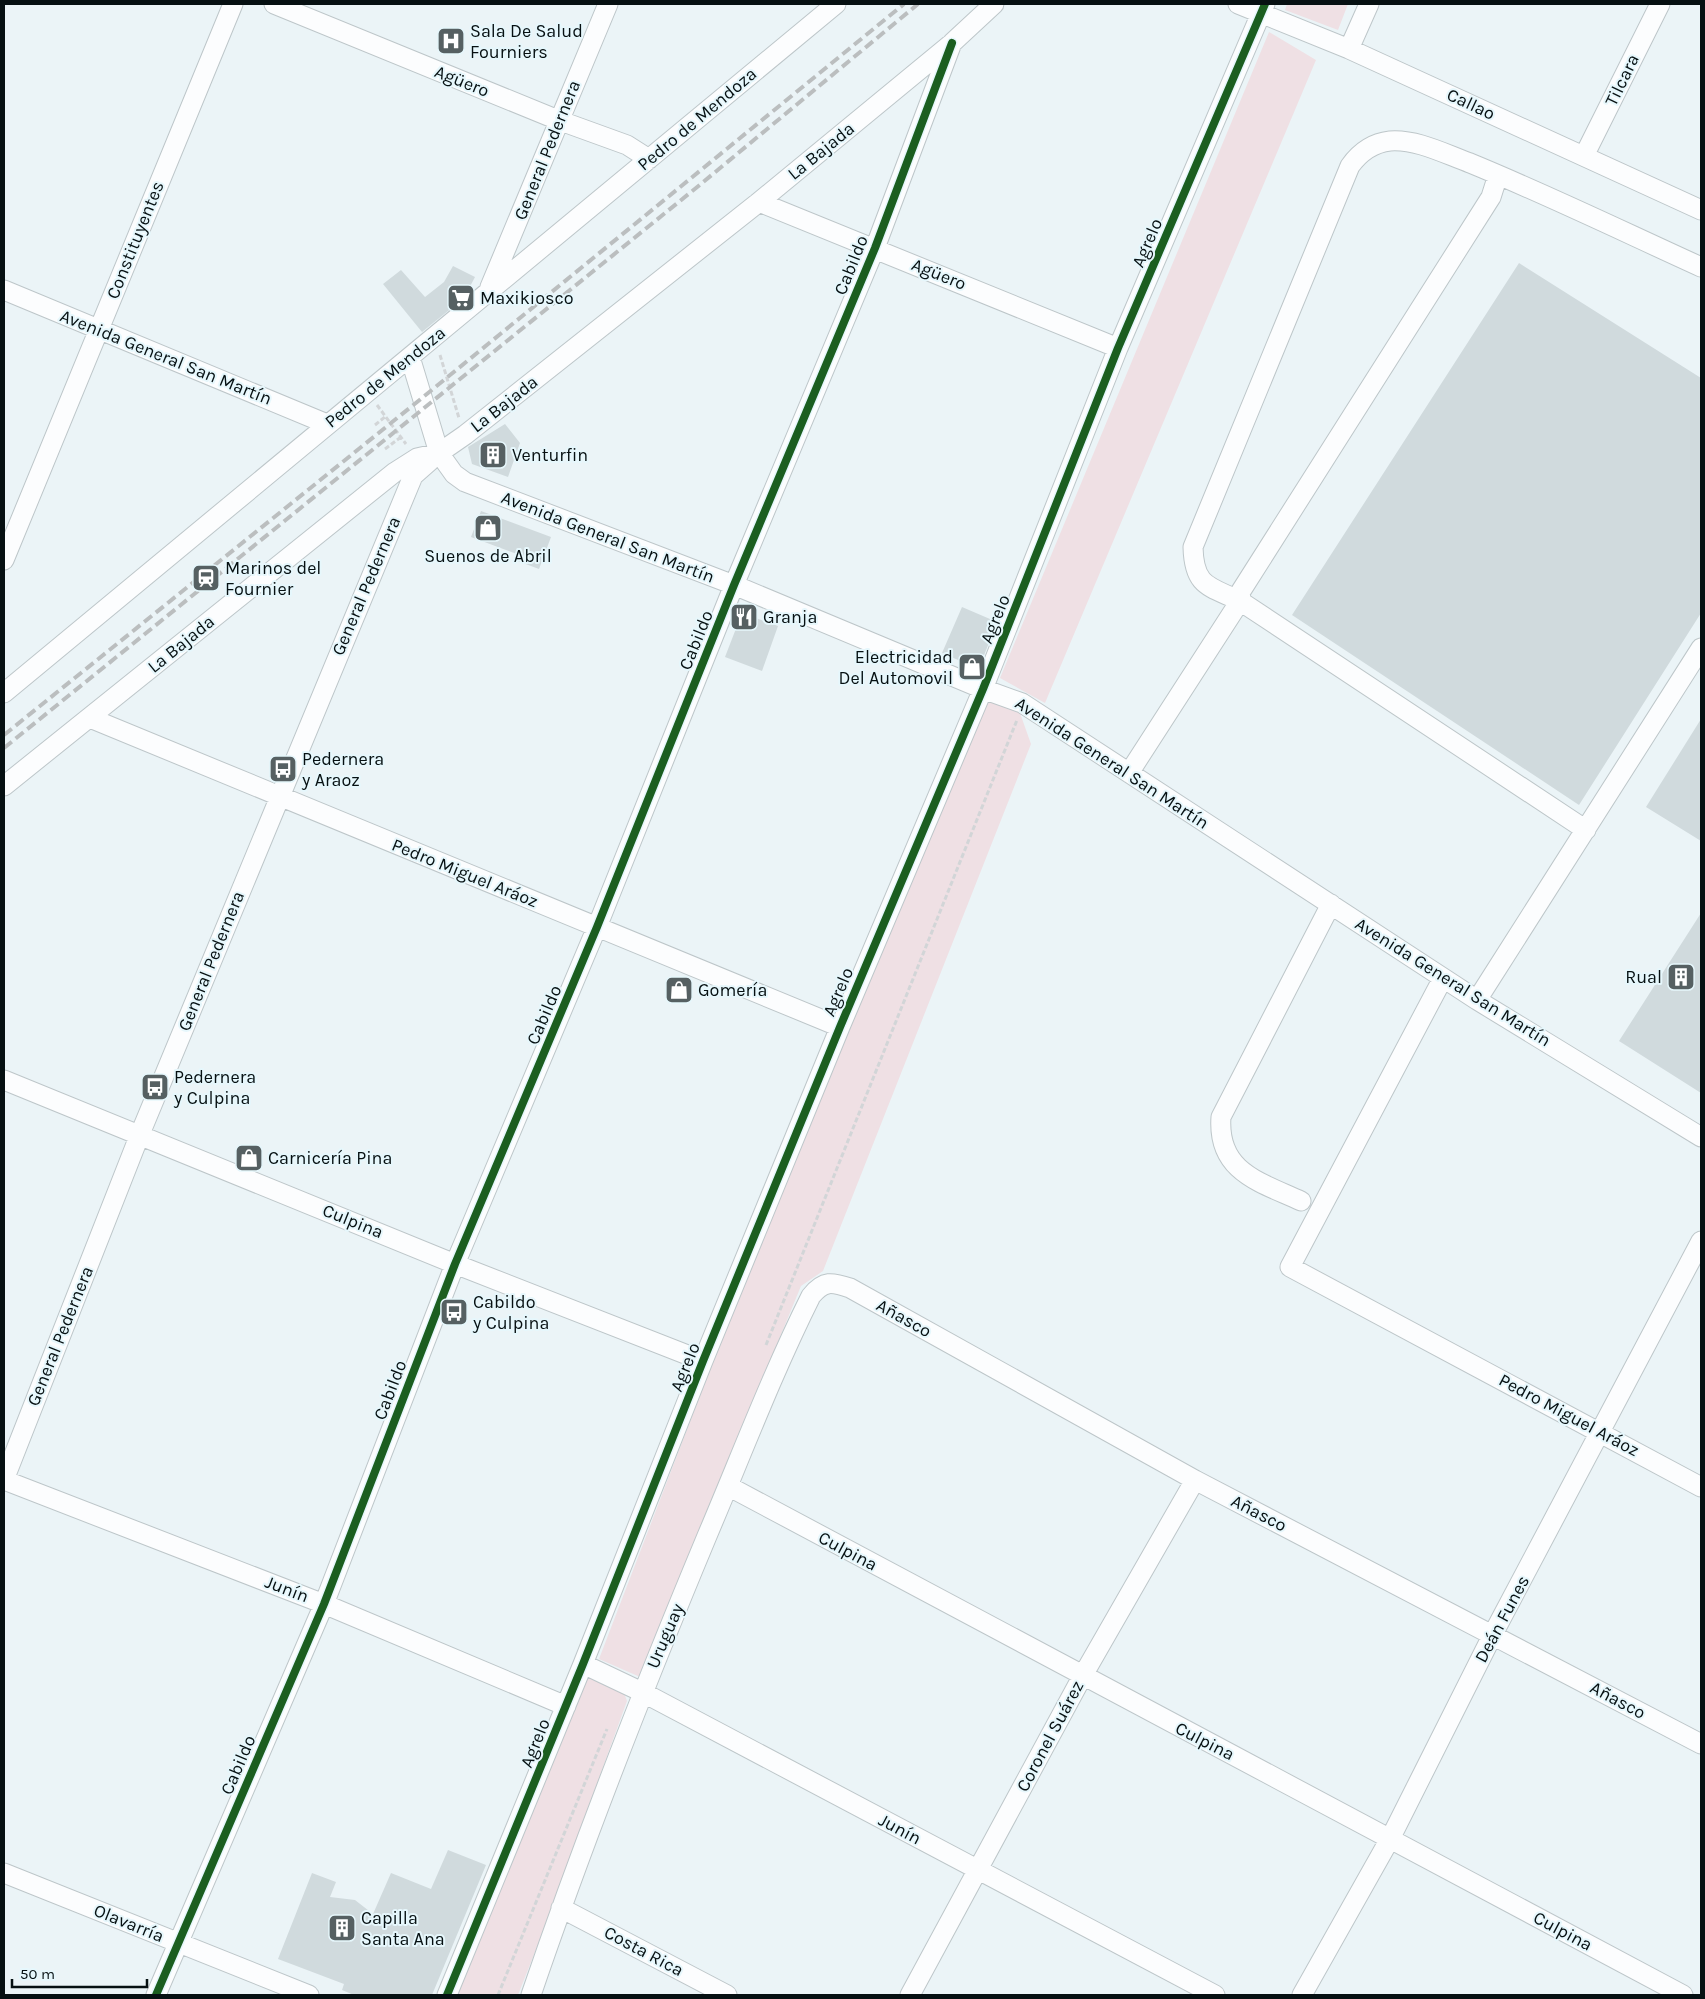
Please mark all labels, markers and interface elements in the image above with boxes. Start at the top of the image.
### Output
place label: Sala De Salud Fourniers [470,20,583,63]
hospital icon: Sala De Salud Fourniers [436,26,466,56]
street label: Tilcara [1600,50,1644,110]
street label: Agüero [431,60,493,102]
street label: Pedro de Mendoza [633,63,761,175]
street label: General Pedernera [509,77,585,223]
street label: Callao [1443,83,1499,125]
street label: La Bajada [783,117,859,185]
street label: Constituyentes [101,178,169,302]
street label: Agrelo [1127,215,1167,271]
street label: Cabildo [829,232,873,298]
street label: Agüero [908,253,970,295]
supermarket icon: Maxikiosco [446,283,476,313]
place label: Maxikiosco [480,287,574,309]
street label: Avenida General San Martín [57,304,275,410]
street label: Pedro de Mendoza [320,322,450,432]
street label: La Bajada [466,371,542,437]
building icon: Venturfin [478,440,508,470]
place label: Venturfin [512,444,588,466]
street label: Avenida General San Martín [498,486,718,588]
street label: General Pedernera [327,513,405,659]
shop icon: Suenos de Abril [473,513,503,543]
place label: Suenos de Abril [424,545,552,567]
place label: Marinos del Fournier [225,557,321,600]
station icon: Marinos del Fournier [191,563,221,593]
street label: Agrelo [975,591,1015,647]
restaurant icon: Granja [729,602,759,632]
place label: Granja [763,606,817,628]
street label: Cabildo [674,607,718,673]
street label: La Bajada [143,610,219,678]
place label: Electricidad Del Automovil [839,646,953,689]
shop icon: Electricidad Del Automovil [957,652,987,682]
street label: Avenida General San Martín [1011,692,1213,834]
place label: Pedernera y Araoz [301,748,384,791]
bus stop icon: Pedernera y Araoz [268,754,298,784]
street label: Pedro Miguel Aráoz [389,834,541,912]
street label: General Pedernera [173,888,249,1034]
street label: Avenida General San Martín [1351,913,1555,1051]
building icon: Rual [1666,962,1696,992]
street label: Agrelo [818,964,858,1020]
place label: Rual [1625,966,1662,988]
shop icon: Gomería [664,975,694,1005]
place label: Gomería [698,979,767,1001]
street label: Cabildo [522,982,566,1048]
place label: Pedernera y Culpina [173,1066,256,1109]
bus stop icon: Pedernera y Culpina [140,1072,170,1102]
shop icon: Carnicería Pina [234,1143,264,1173]
place label: Carnicería Pina [268,1147,392,1169]
street label: Culpina [319,1199,387,1243]
street label: General Pedernera [22,1263,98,1409]
place label: Cabildo y Culpina [472,1291,549,1334]
street label: Añasco [873,1294,935,1342]
bus stop icon: Cabildo y Culpina [439,1297,469,1327]
street label: Agrelo [665,1339,705,1395]
street label: Cabildo [369,1357,411,1423]
street label: Pedro Miguel Aráoz [1495,1369,1643,1461]
street label: Añasco [1227,1490,1291,1536]
street label: Culpina [815,1526,881,1576]
street label: Junín [262,1571,312,1607]
street label: Deán Funes [1470,1572,1534,1666]
street label: Uruguay [641,1600,689,1672]
street label: Añasco [1586,1676,1650,1724]
street label: Coronel Suárez [1012,1677,1088,1795]
street label: Agrelo [515,1715,555,1771]
street label: Culpina [1172,1717,1238,1765]
street label: Cabildo [216,1732,260,1798]
street label: Junín [875,1809,925,1849]
street label: Olavarría [91,1899,167,1947]
street label: Culpina [1530,1906,1596,1956]
place label: Capilla Santa Ana [361,1907,445,1950]
building icon: Capilla Santa Ana [327,1913,357,1943]
street label: Costa Rica [600,1921,688,1981]
scale bar [12,1956,148,1988]
text: 50 m [20,1965,55,1983]

